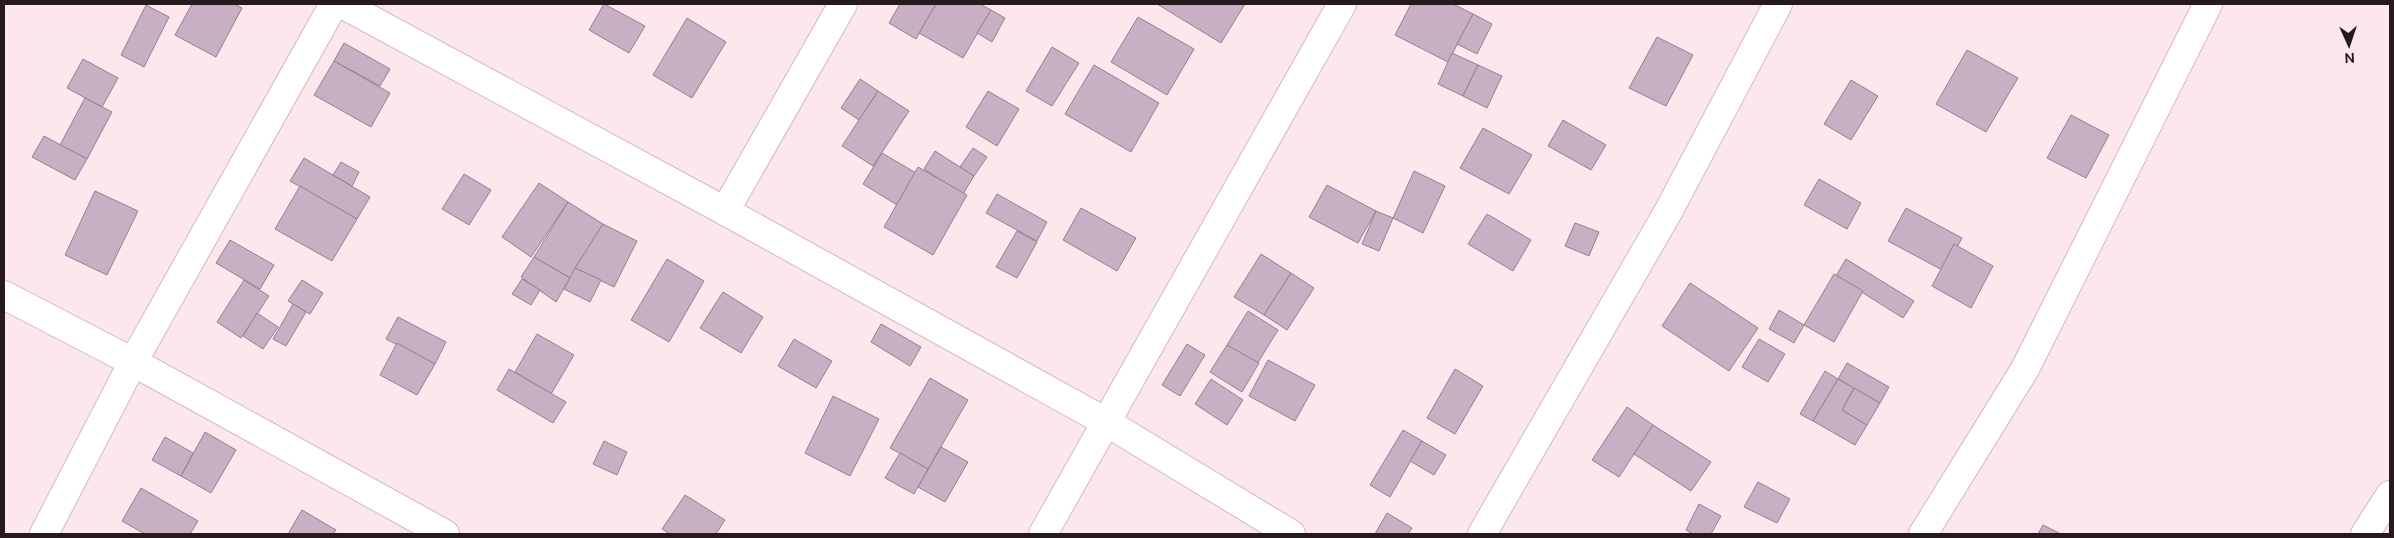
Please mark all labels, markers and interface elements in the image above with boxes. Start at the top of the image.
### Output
north arrow [2324,20,2374,70]
text: N [2344,49,2355,67]

